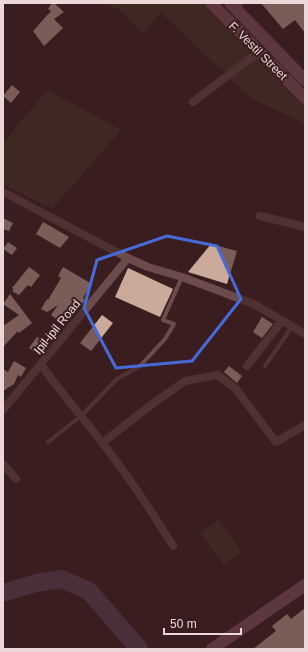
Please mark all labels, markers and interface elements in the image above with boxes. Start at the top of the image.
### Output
street label: F. Vestil Street [226,19,291,84]
street label: Ipil-ipil Road [31,297,83,357]
scale bar [164,610,241,636]
text: 50 m [170,617,197,631]

